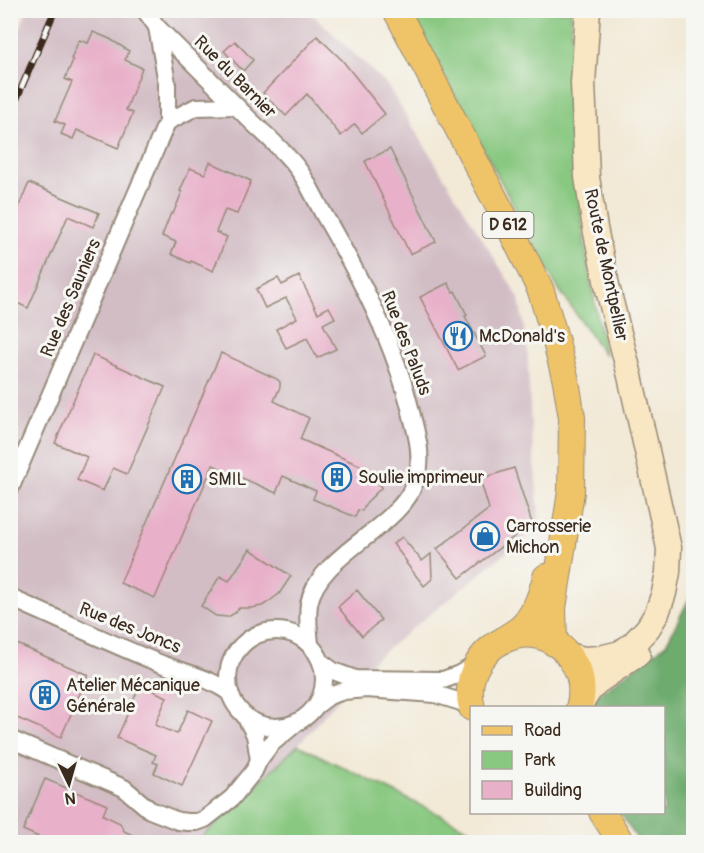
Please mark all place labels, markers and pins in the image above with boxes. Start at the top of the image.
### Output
restaurant icon: McDonald's [442,320,474,352]
place label: McDonald's [479,325,565,348]
building icon: Soulie imprimeur [321,461,353,493]
building icon: SMIL [171,463,203,495]
place label: Soulie imprimeur [358,466,485,489]
place label: SMIL [208,468,247,491]
place label: Carrosserie Michon [506,515,591,559]
shop icon: Carrosserie Michon [469,520,501,552]
place label: Atelier Mécanique Générale [66,674,200,718]
building icon: Atelier Mécanique Générale [29,679,61,711]

